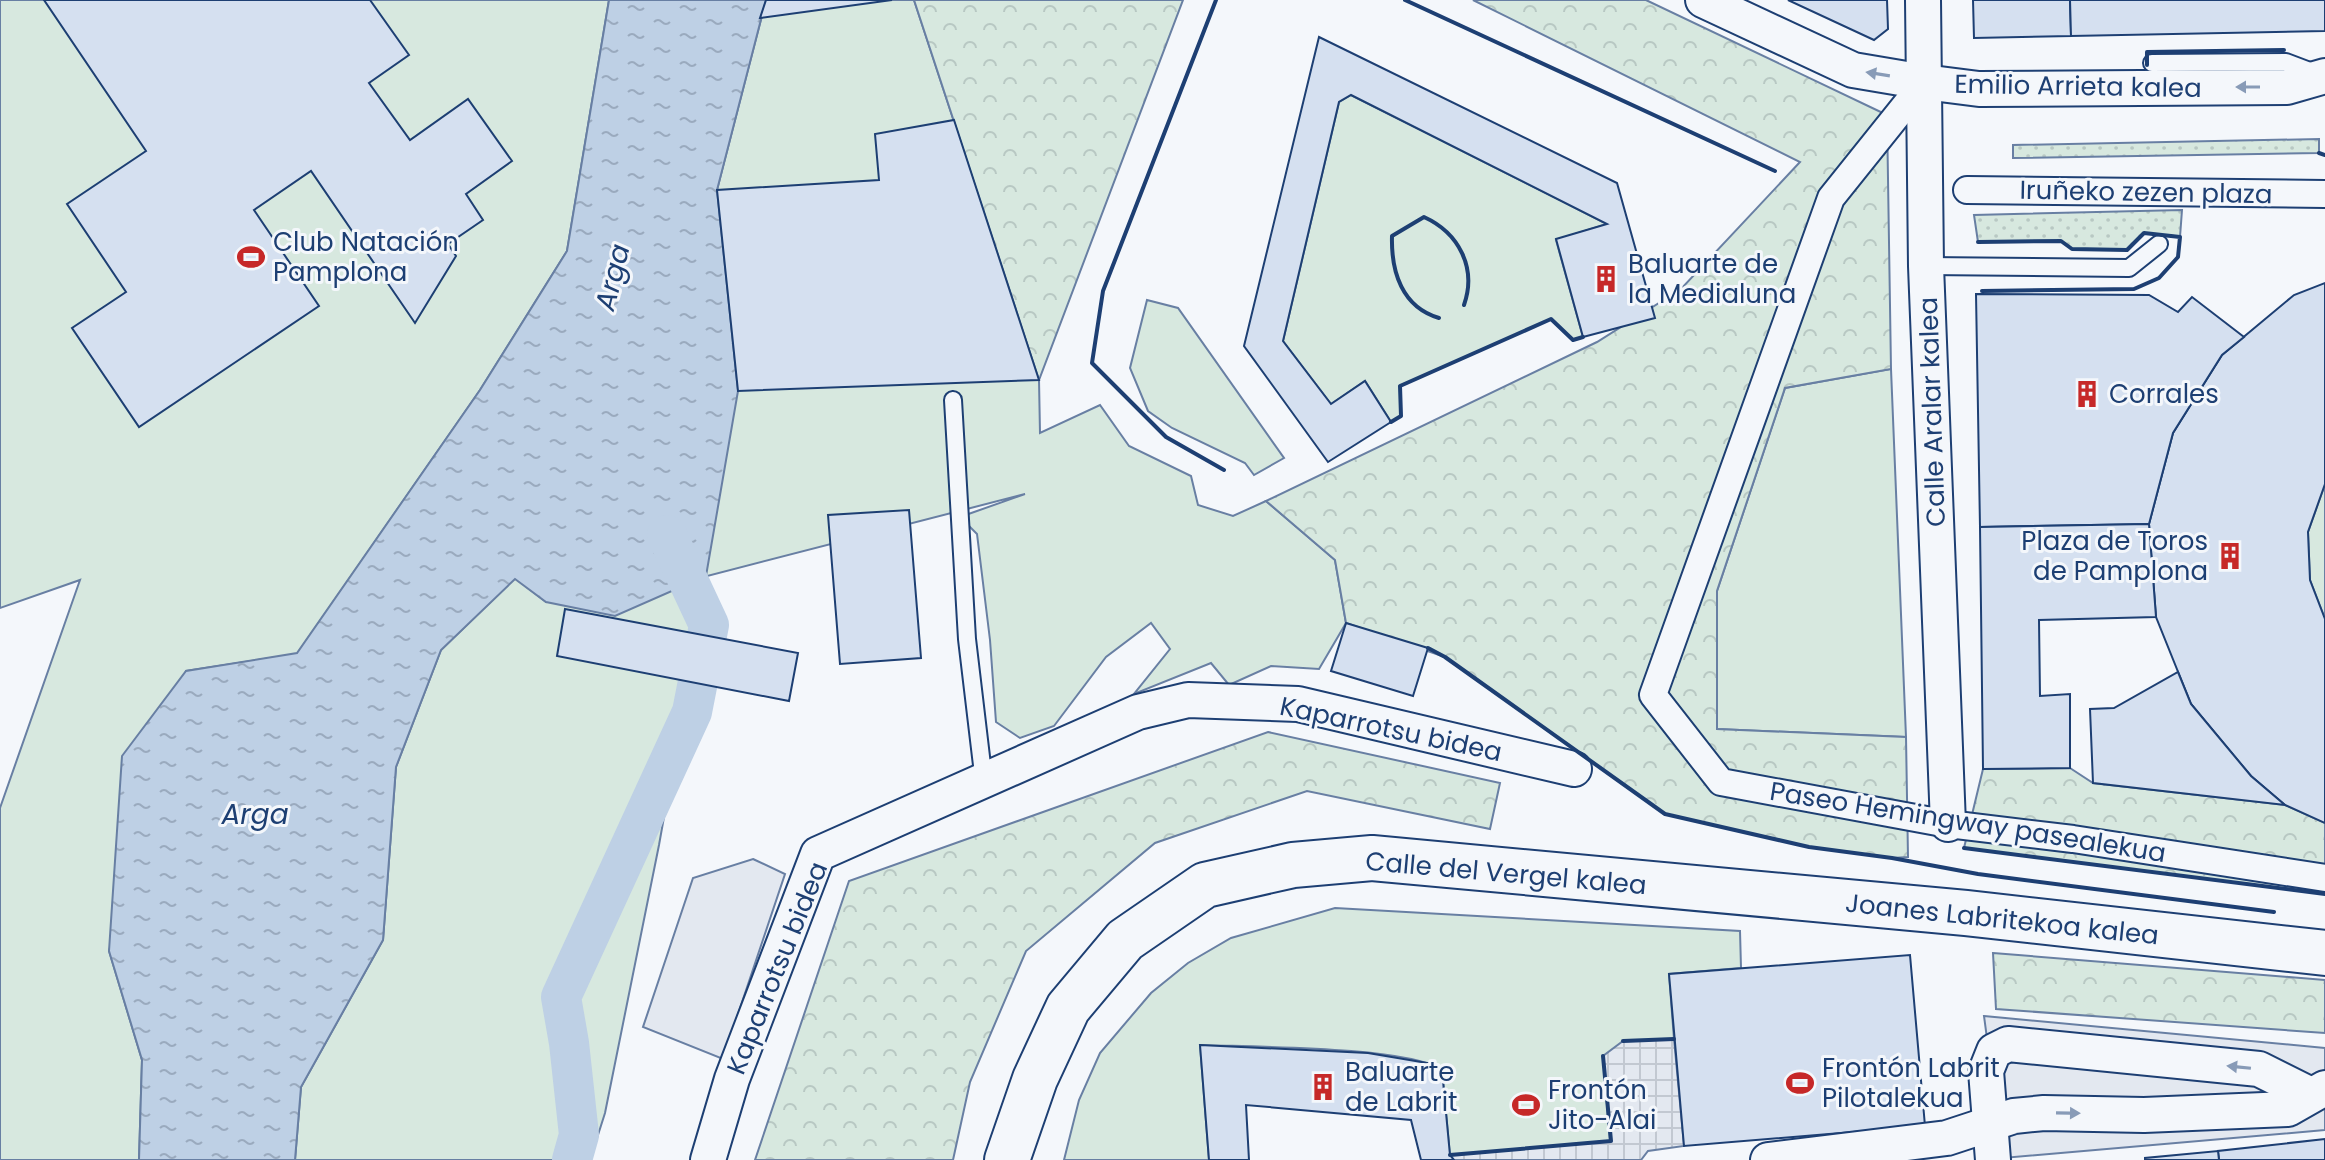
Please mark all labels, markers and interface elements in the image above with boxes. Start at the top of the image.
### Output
street label: Emilio Arrieta kalea [1954,66,2202,106]
one-way arrow [1865,68,1890,80]
one-way arrow [2235,81,2260,93]
street label: Iruñeko zezen plaza [2019,172,2273,212]
place label: Club Natación Pamplona [273,224,459,290]
water label: Arga [585,240,640,315]
sports icon: Club Natación Pamplona [236,242,266,272]
place label: Baluarte de la Medialuna [1628,246,1796,312]
building icon: Baluarte de la Medialuna [1591,264,1621,294]
street label: Calle Aralar kalea [1910,296,1954,528]
place label: Corrales [2109,376,2219,412]
building icon: Corrales [2072,379,2102,409]
place label: Plaza de Toros de Pamplona [2021,523,2208,589]
building icon: Plaza de Toros de Pamplona [2215,541,2245,571]
street label: Kaparrotsu bidea [1277,688,1505,770]
street label: Paseo Hemingway pasealekua [1767,773,2169,871]
water label: Arga [220,795,289,834]
street label: Calle del Vergel kalea [1364,843,1648,903]
street label: Kaparrotsu bidea [718,856,836,1080]
street label: Joanes Labritekoa kalea [1844,885,2160,953]
place label: Frontón Labrit Pilotalekua [1822,1050,2000,1116]
place label: Baluarte de Labrit [1345,1054,1458,1120]
one-way arrow [2226,1061,2251,1074]
sports icon: Frontón Labrit Pilotalekua [1785,1068,1815,1098]
building icon: Baluarte de Labrit [1308,1072,1338,1102]
place label: Frontón Jito-Alai [1548,1072,1657,1138]
sports icon: Frontón Jito-Alai [1511,1090,1541,1120]
one-way arrow [2056,1107,2081,1120]

